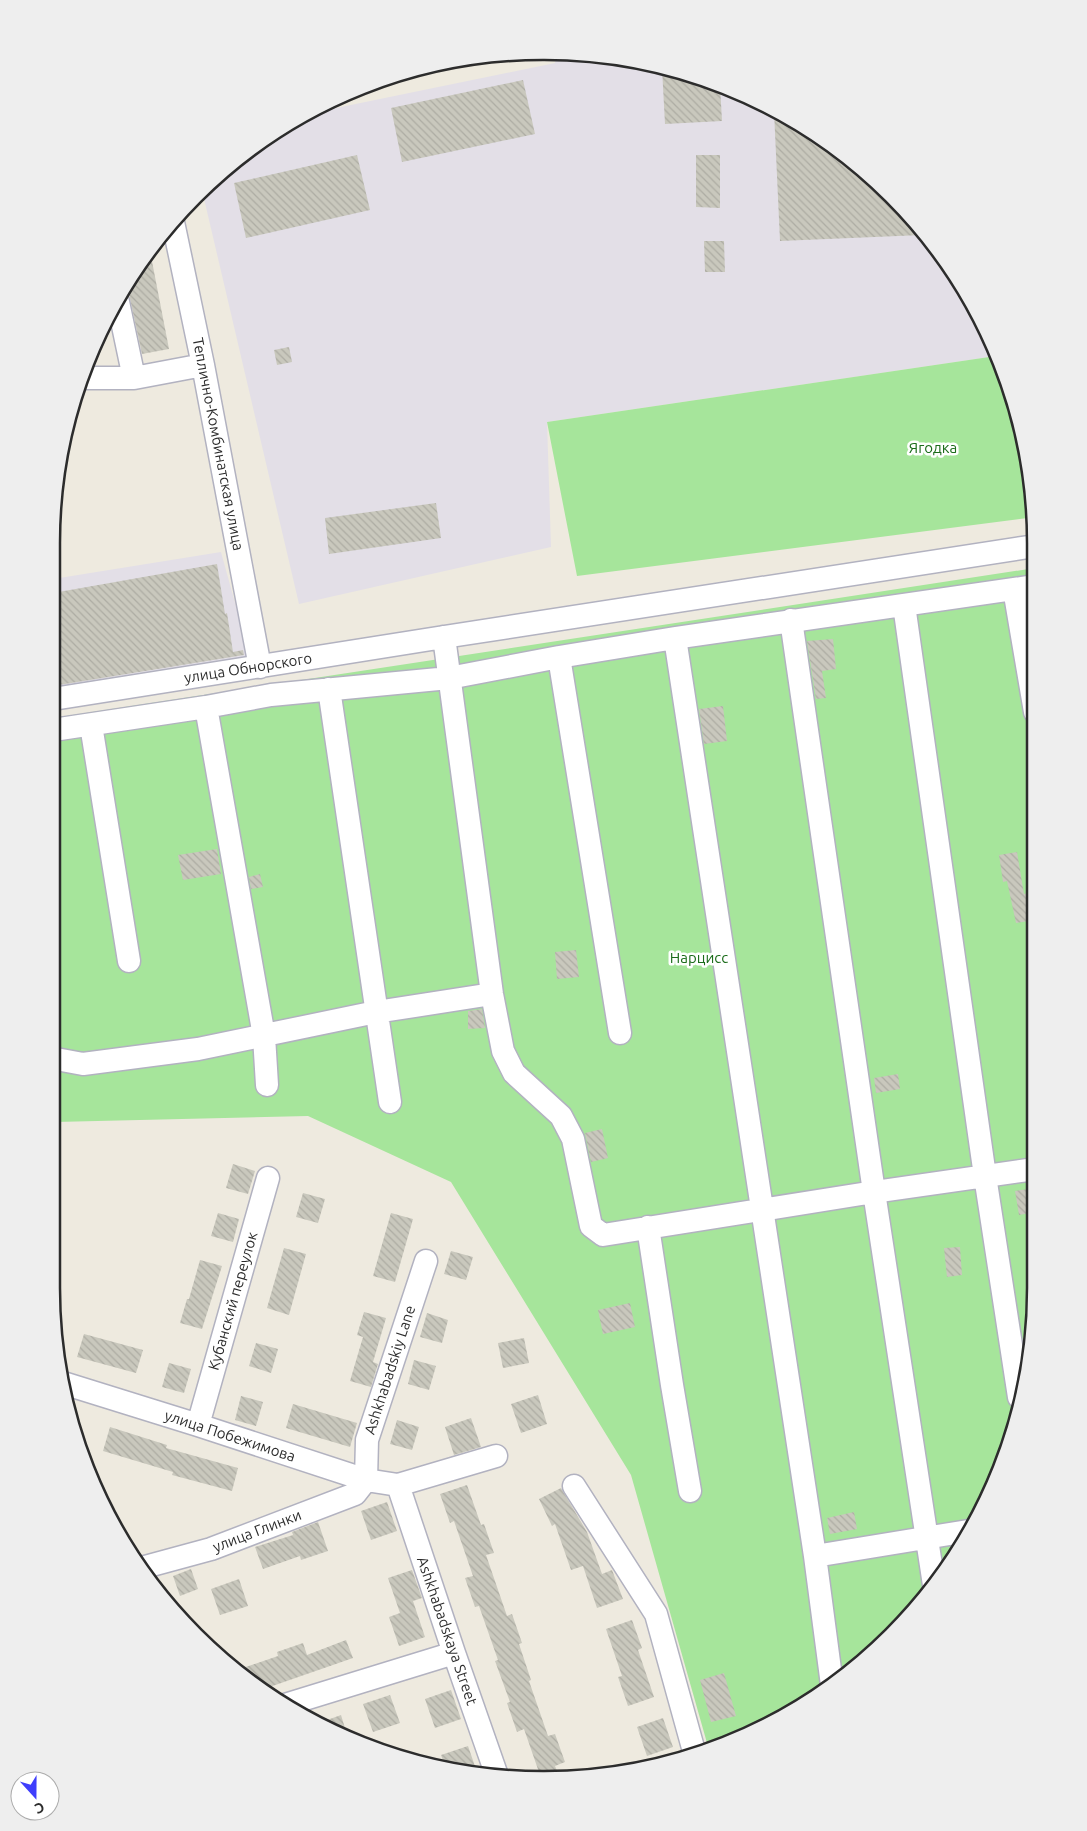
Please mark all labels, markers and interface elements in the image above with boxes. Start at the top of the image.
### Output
street label: Теплично-Комбинатская улица [189,336,247,552]
park label: Ягодка [909,439,957,456]
street label: улица Обнорского [183,649,313,686]
park label: Нарцисс [670,949,728,966]
street label: Кубанский переулок [205,1229,260,1372]
street label: Ashkhabadskiy Lane [361,1303,418,1437]
street label: улица Побежимова [163,1406,298,1465]
street label: улица Глинки [210,1506,304,1555]
street label: Ashkhabadskaya Street [414,1554,481,1708]
north arrow [10,1771,60,1821]
text: С [33,1799,47,1817]

